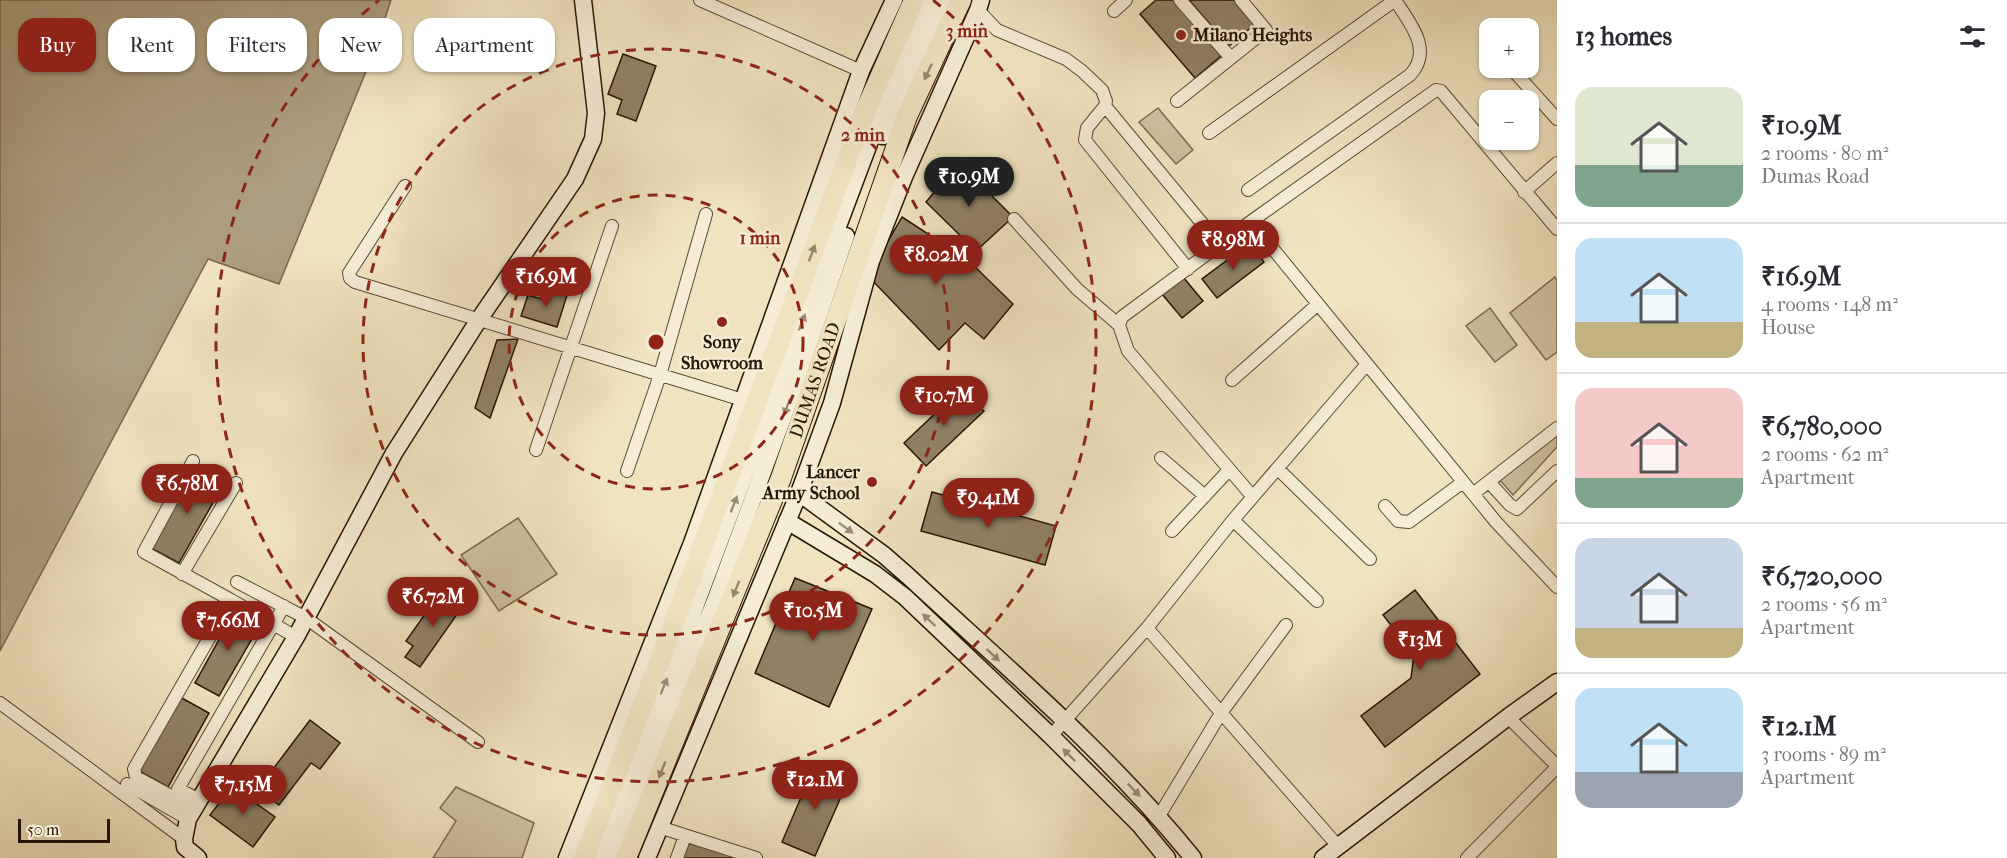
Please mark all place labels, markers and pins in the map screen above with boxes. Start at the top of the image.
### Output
place label: Milano Heights [1192,25,1313,46]
marker: Milano Heights [1174,28,1188,42]
pin: ₹10.9M [920,157,1018,208]
pin: ₹8.98M [1184,220,1282,271]
pin: ₹8.02M [887,235,985,286]
pin: ₹16.9M [497,257,595,308]
marker: Sony Showroom [715,315,729,329]
centre of rings [646,332,666,352]
place label: Sony Showroom [681,332,764,374]
pin: ₹10.7M [895,376,993,427]
place label: Lancer Army School [762,462,861,504]
pin: ₹6.78M [138,464,236,515]
marker: Lancer Army School [865,475,879,489]
pin: ₹9.41M [939,478,1037,529]
pin: ₹6.72M [384,577,482,628]
pin: ₹10.5M [764,591,862,642]
pin: ₹7.66M [179,601,277,652]
pin: ₹13M [1384,620,1456,671]
pin: ₹12.1M [766,760,864,811]
pin: ₹7.15M [194,765,292,816]

